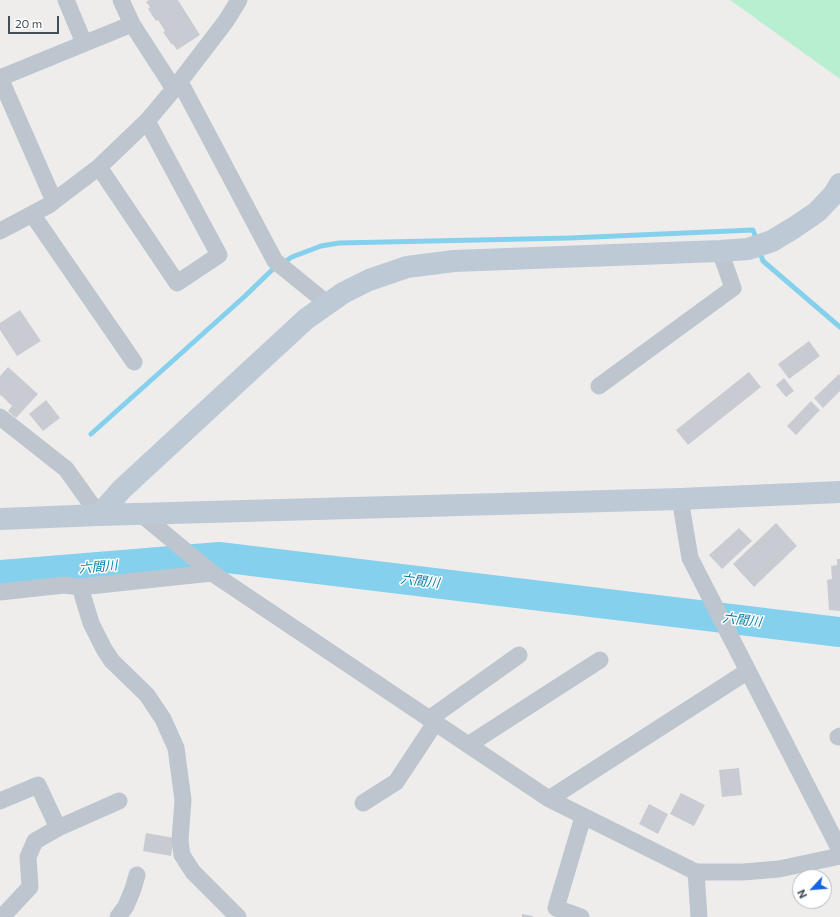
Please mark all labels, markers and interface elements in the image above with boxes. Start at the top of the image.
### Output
scale bar [10,8,61,34]
text: 20 m [15,16,42,30]
water label: 六間川 [78,558,118,576]
water label: 六間川 [400,571,440,591]
water label: 六間川 [722,610,762,630]
north arrow [792,869,832,909]
text: N [794,887,809,901]

